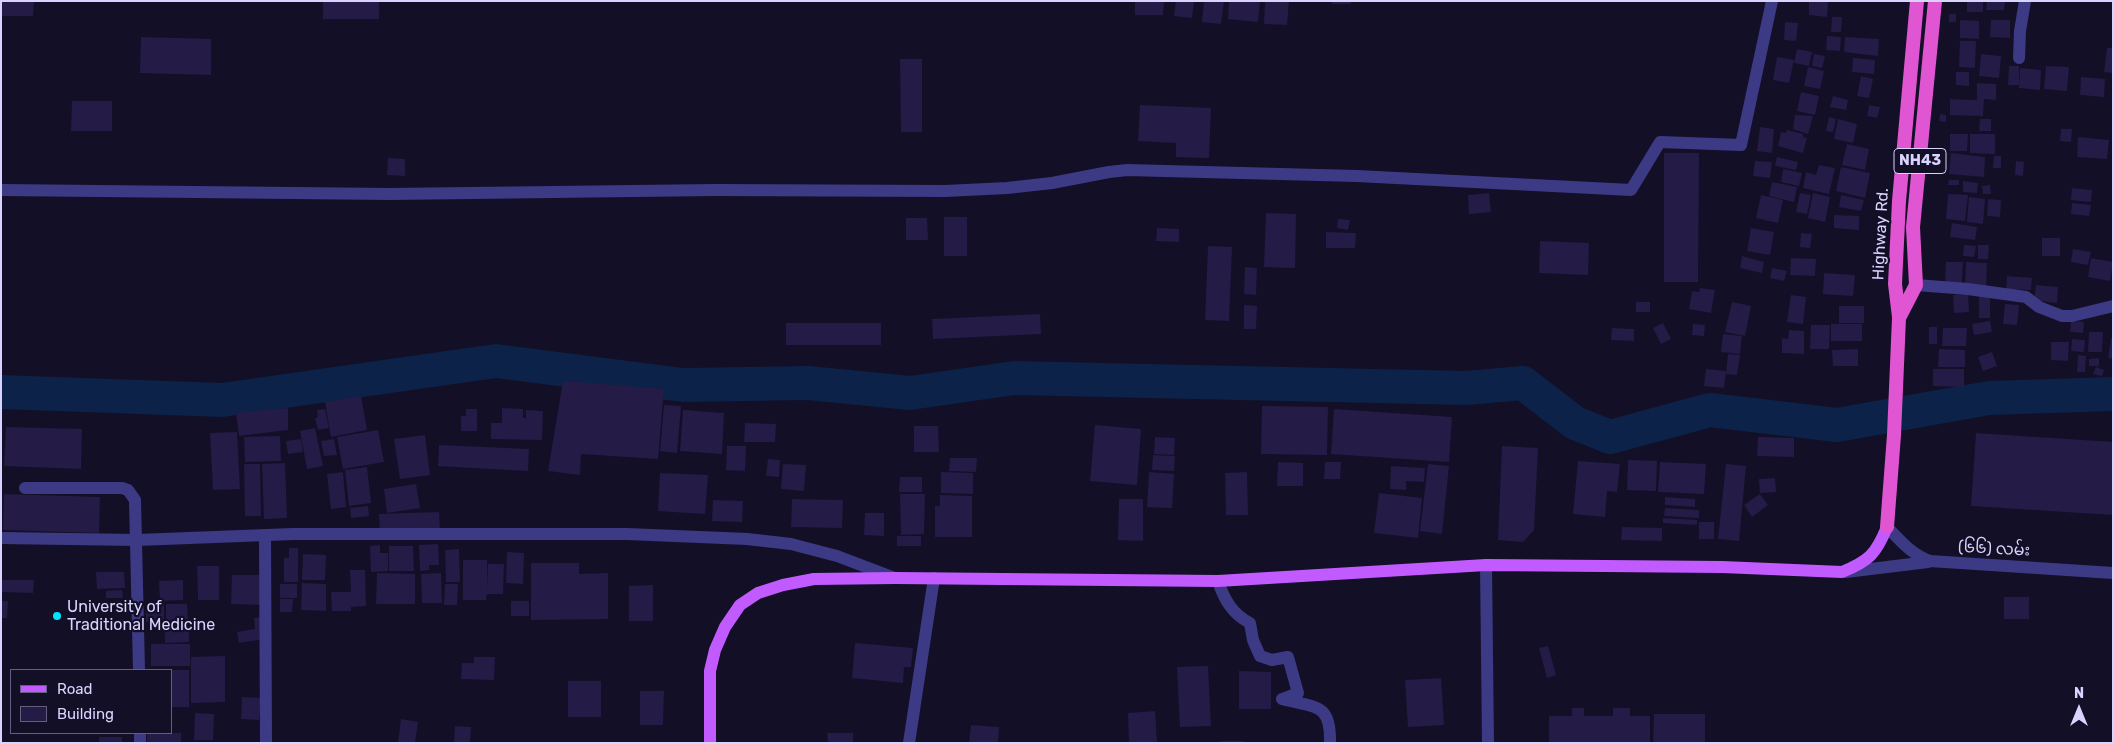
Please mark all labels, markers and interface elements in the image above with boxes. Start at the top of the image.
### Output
road number: NH43 [1894,148,1946,174]
street label: Highway Rd. [1869,187,1893,281]
street label: (၆၆) လမ်း [1957,538,2031,560]
place label: University of Traditional Medicine [67,597,215,635]
marker: University of Traditional Medicine [51,610,63,622]
legend [10,669,172,734]
text: Road [57,680,93,698]
north arrow [2054,684,2104,734]
text: N [2074,685,2084,702]
text: Building [57,705,114,723]

